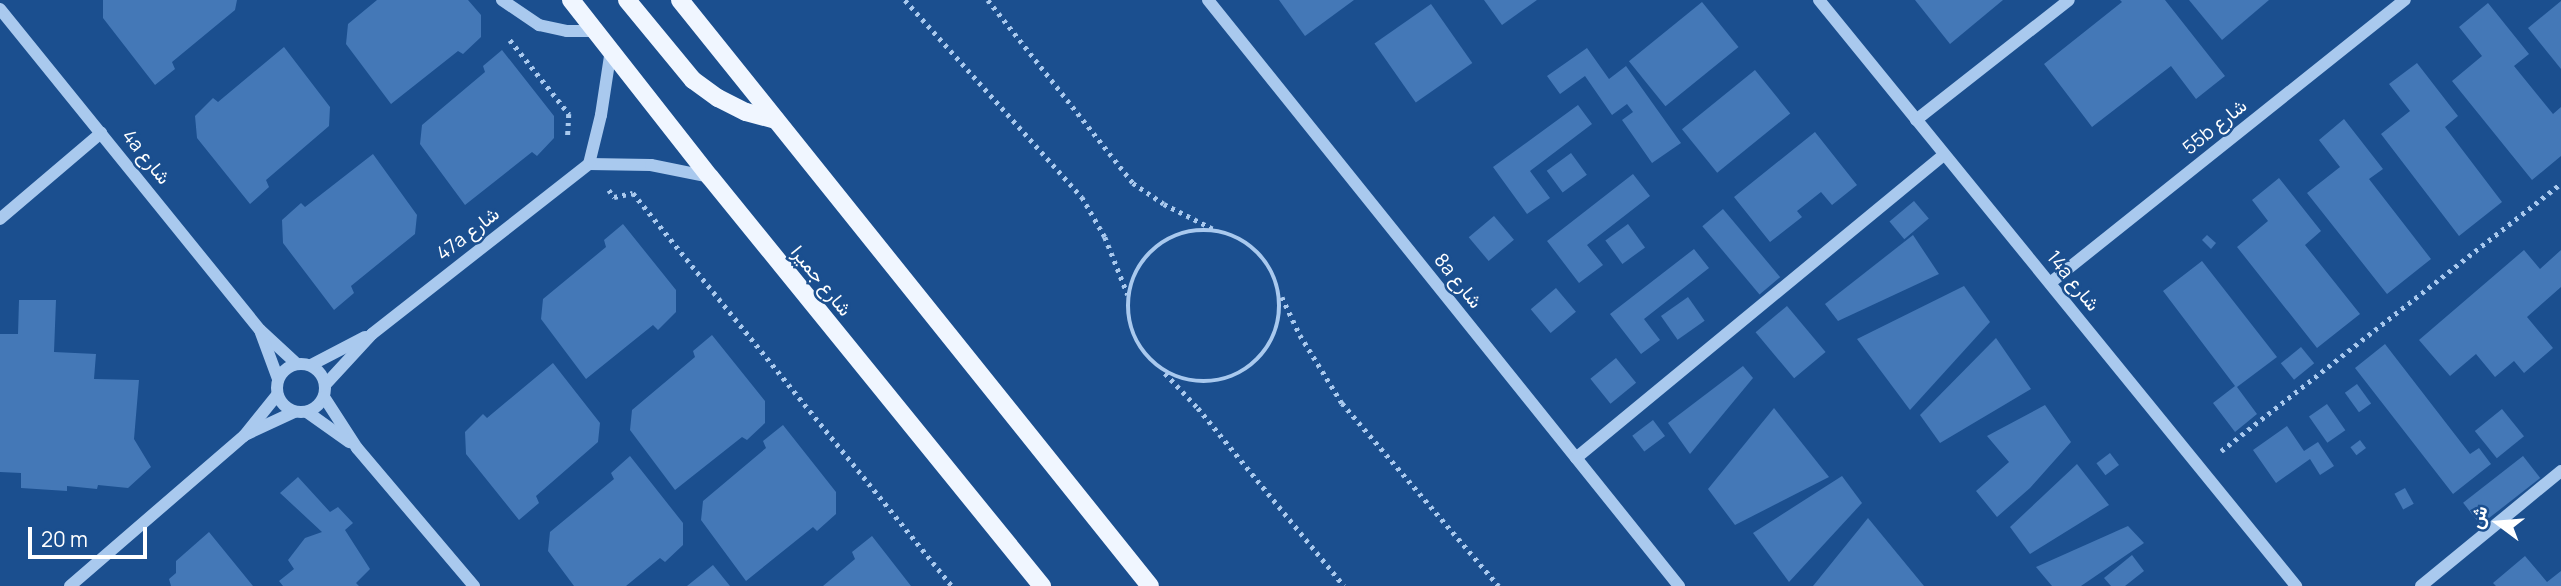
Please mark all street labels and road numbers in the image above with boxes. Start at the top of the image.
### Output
street label: 55b شارع [2179,94,2251,160]
street label: 4a شارع [117,125,175,189]
street label: 47a شارع [432,202,504,266]
street label: شارع جميرا [786,241,856,321]
street label: 14a شارع [2042,246,2104,316]
street label: 8a شارع [1429,249,1487,313]

